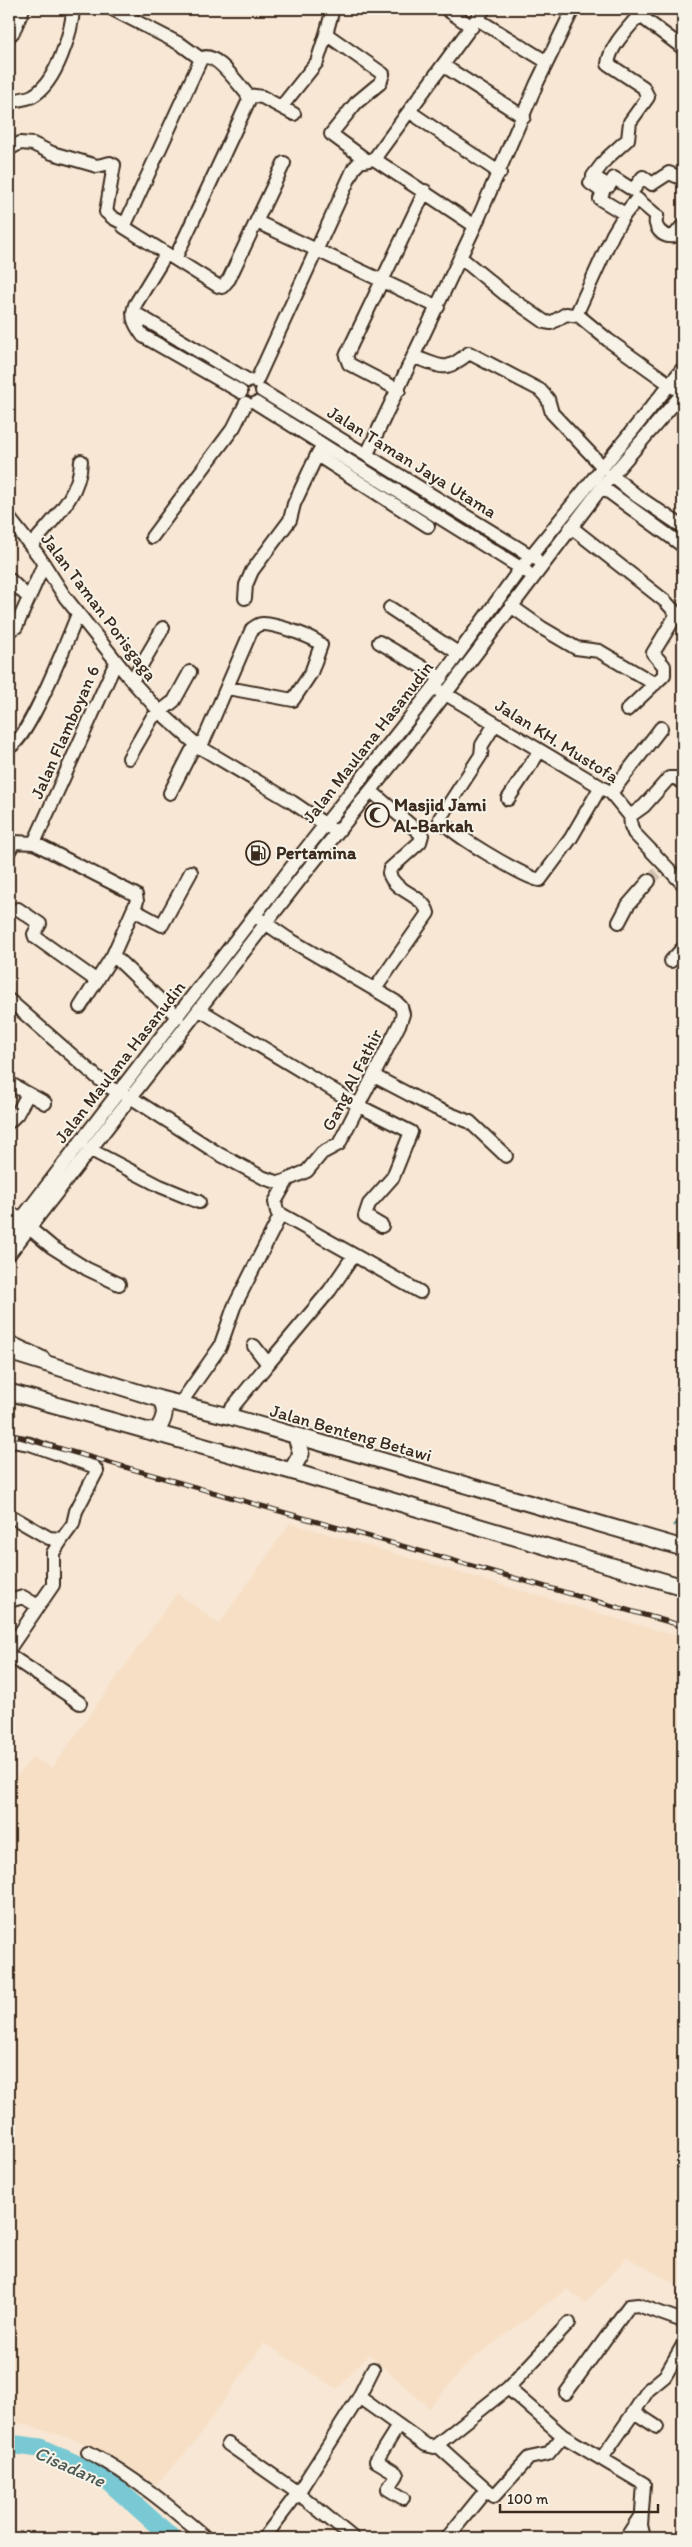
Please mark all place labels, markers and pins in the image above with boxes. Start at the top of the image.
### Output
place label: Masjid Jami Al-Barkah [393,794,486,837]
mosque icon: Masjid Jami Al-Barkah [364,802,390,828]
fuel station icon: Pertamina [245,840,271,866]
place label: Pertamina [276,842,357,864]

